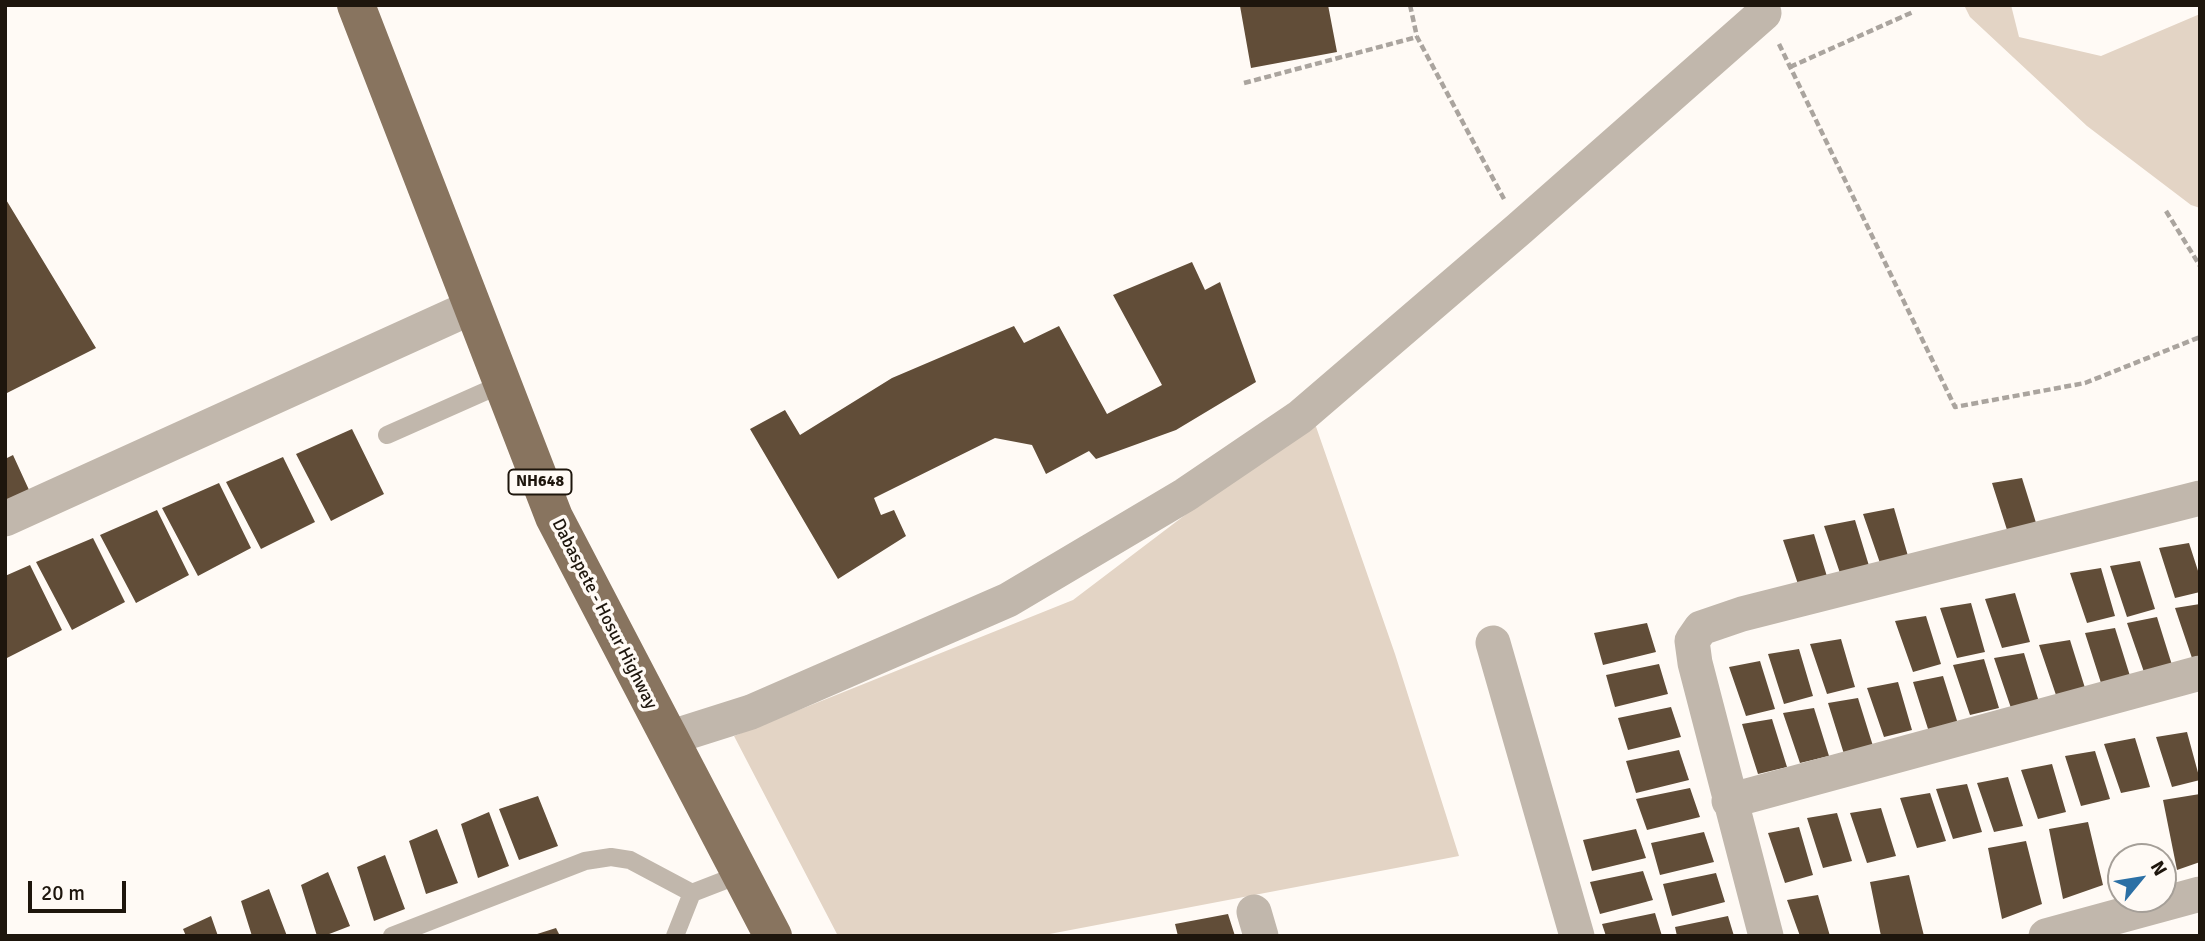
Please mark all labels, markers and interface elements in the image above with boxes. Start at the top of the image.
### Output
road number: NH648 [508,470,572,495]
street label: Dabaspete - Hosur Highway [546,515,662,713]
north arrow [2107,843,2177,913]
text: N [2145,857,2172,880]
scale bar [32,867,130,911]
text: 20 m [41,880,85,906]

